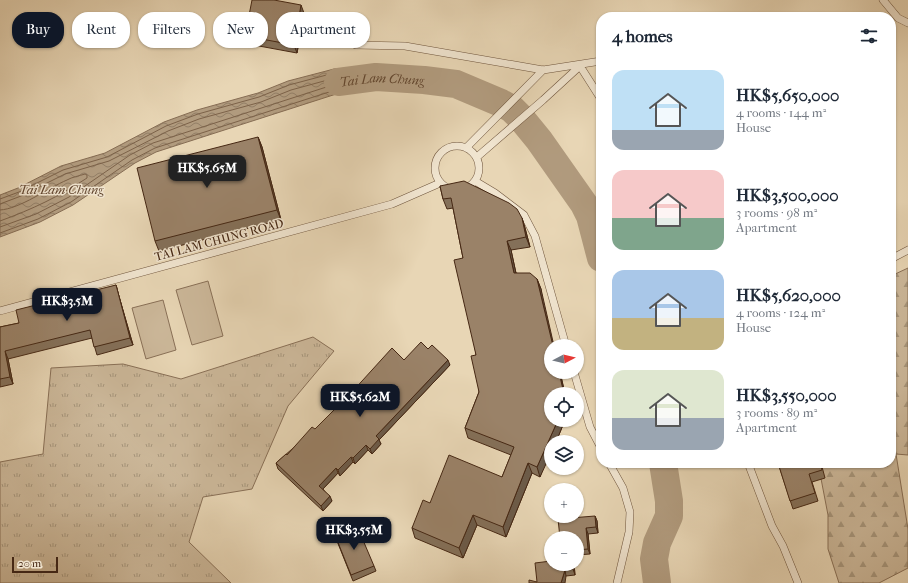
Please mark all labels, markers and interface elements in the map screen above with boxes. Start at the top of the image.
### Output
chip: Buy [12,12,64,48]
chip: Rent [72,12,130,48]
chip: Filters [138,12,205,48]
chip: New [213,12,268,48]
chip: Apartment [276,12,370,48]
icon: filters [858,25,880,47]
text: 4 homes [612,26,672,46]
water label: Tai Lam Chung [339,69,425,89]
text: HK$5,650,000 [736,85,839,105]
icon: home [644,86,692,134]
text: 4 rooms · 144 m² [736,105,826,120]
text: House [736,120,771,135]
pin: HK$5.65M [166,155,248,189]
text: HK$5.65M [177,160,237,175]
water label: Tai Lam Chung [19,182,104,197]
text: HK$3,500,000 [736,185,839,205]
icon: home [644,186,692,234]
text: 3 rooms · 98 m² [736,205,817,220]
street label: TAI LAM CHUNG ROAD [153,216,285,264]
text: Apartment [736,220,797,235]
text: HK$5,620,000 [736,285,841,305]
icon: home [644,286,692,334]
pin: HK$3.5M [30,288,104,322]
text: HK$3.5M [41,293,93,308]
text: 4 rooms · 124 m² [736,305,825,320]
text: House [736,320,771,335]
north arrow [544,339,584,379]
map controls [544,339,584,571]
pin: HK$5.62M [319,384,401,418]
text: HK$3,550,000 [736,385,837,405]
icon: home [644,386,692,434]
button: locate [544,387,584,427]
text: HK$5.62M [330,389,390,404]
text: 3 rooms · 89 m² [736,405,817,420]
text: Apartment [736,420,797,435]
button: layers [544,435,584,475]
button: + [544,483,584,523]
pin: HK$3.55M [313,517,395,551]
text: HK$3.55M [325,522,383,537]
button: − [544,531,584,571]
scale bar [12,555,58,574]
text: 20 m [18,557,41,570]

